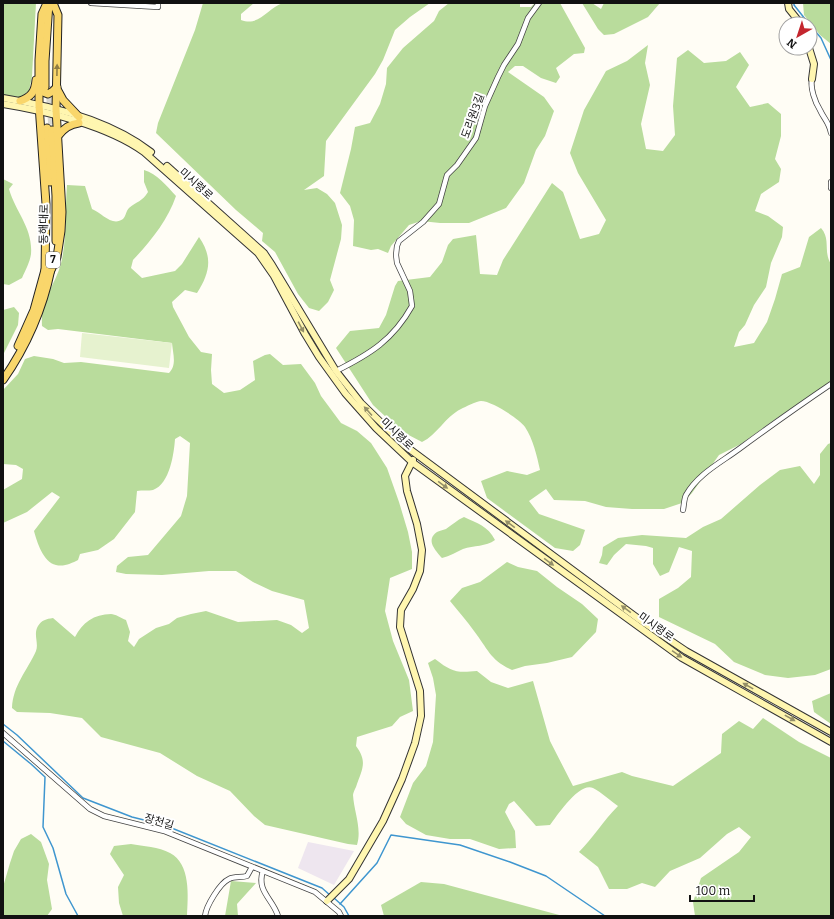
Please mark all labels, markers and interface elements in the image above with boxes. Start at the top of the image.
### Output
north arrow [778,16,818,56]
text: N [784,35,799,51]
one-way arrow [54,63,60,76]
street label: 도리원3길 [459,92,487,140]
street label: 미시령로 [177,166,215,202]
street label: 동해대로 [37,204,51,244]
road number: 7 [46,252,60,268]
one-way arrow [298,321,305,332]
one-way arrow [364,406,373,415]
street label: 미시령로 [378,415,416,453]
one-way arrow [438,481,449,489]
one-way arrow [505,520,515,528]
one-way arrow [543,557,554,566]
one-way arrow [621,605,631,613]
street label: 미시령로 [636,610,676,644]
one-way arrow [672,650,682,658]
one-way arrow [742,682,754,689]
one-way arrow [784,715,796,722]
street label: 장천길 [143,811,175,833]
scale bar [690,877,754,903]
text: 100 m [696,884,731,898]

